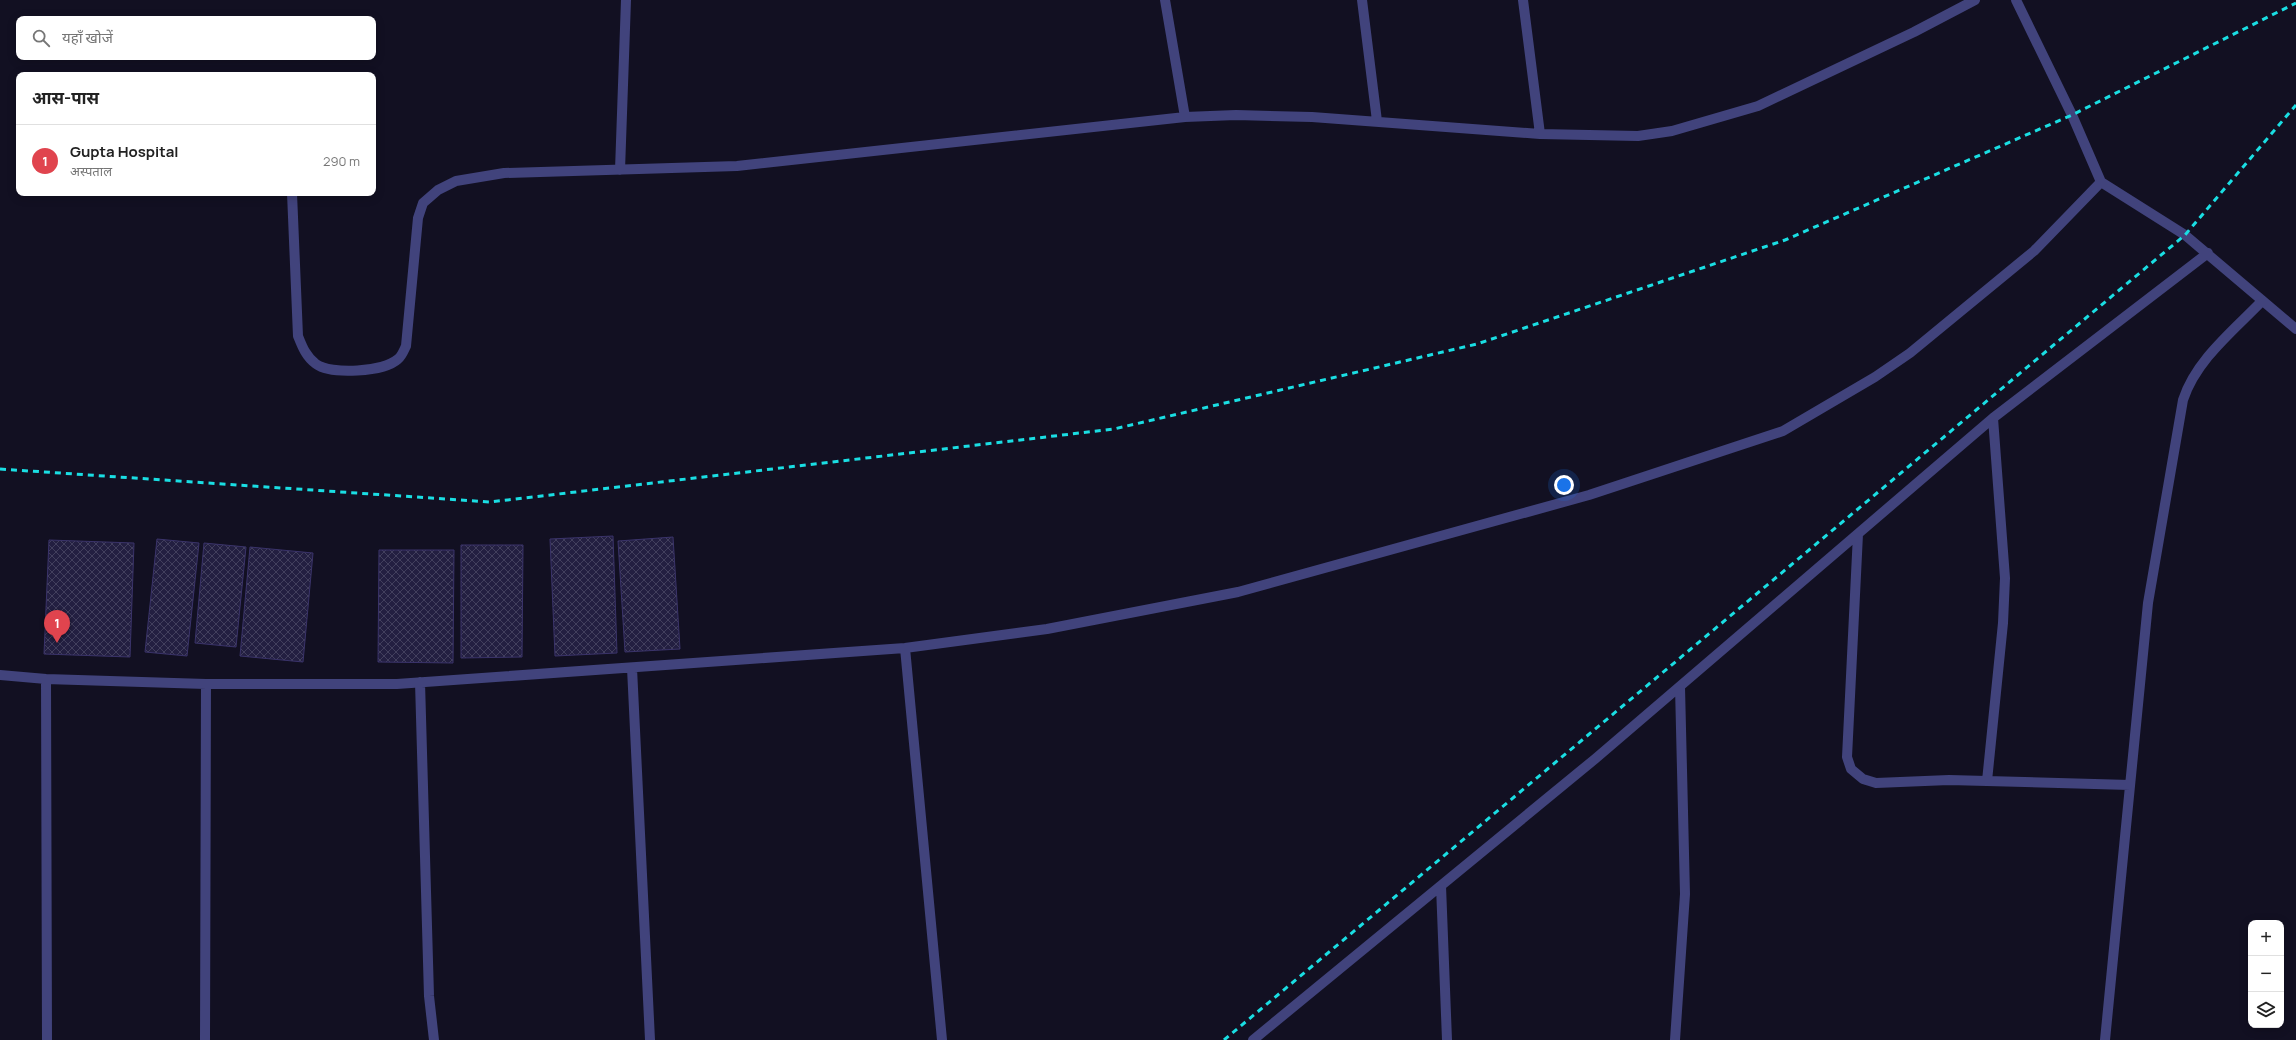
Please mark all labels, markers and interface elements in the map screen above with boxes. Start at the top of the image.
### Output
search box [16,16,376,60]
icon: search [30,27,52,49]
text: यहाँ खोजें [62,27,113,48]
text: आस-पास [32,86,99,109]
text: Gupta Hospital [70,141,179,162]
text: 1 [42,152,48,170]
text: 290 m [323,152,360,170]
text: अस्पताल [70,162,112,180]
your location [1554,475,1574,495]
pin: 1 [44,610,70,643]
map controls [2248,920,2284,1028]
button: + [2248,920,2284,956]
button: − [2248,956,2284,992]
button: layers [2248,992,2284,1028]

